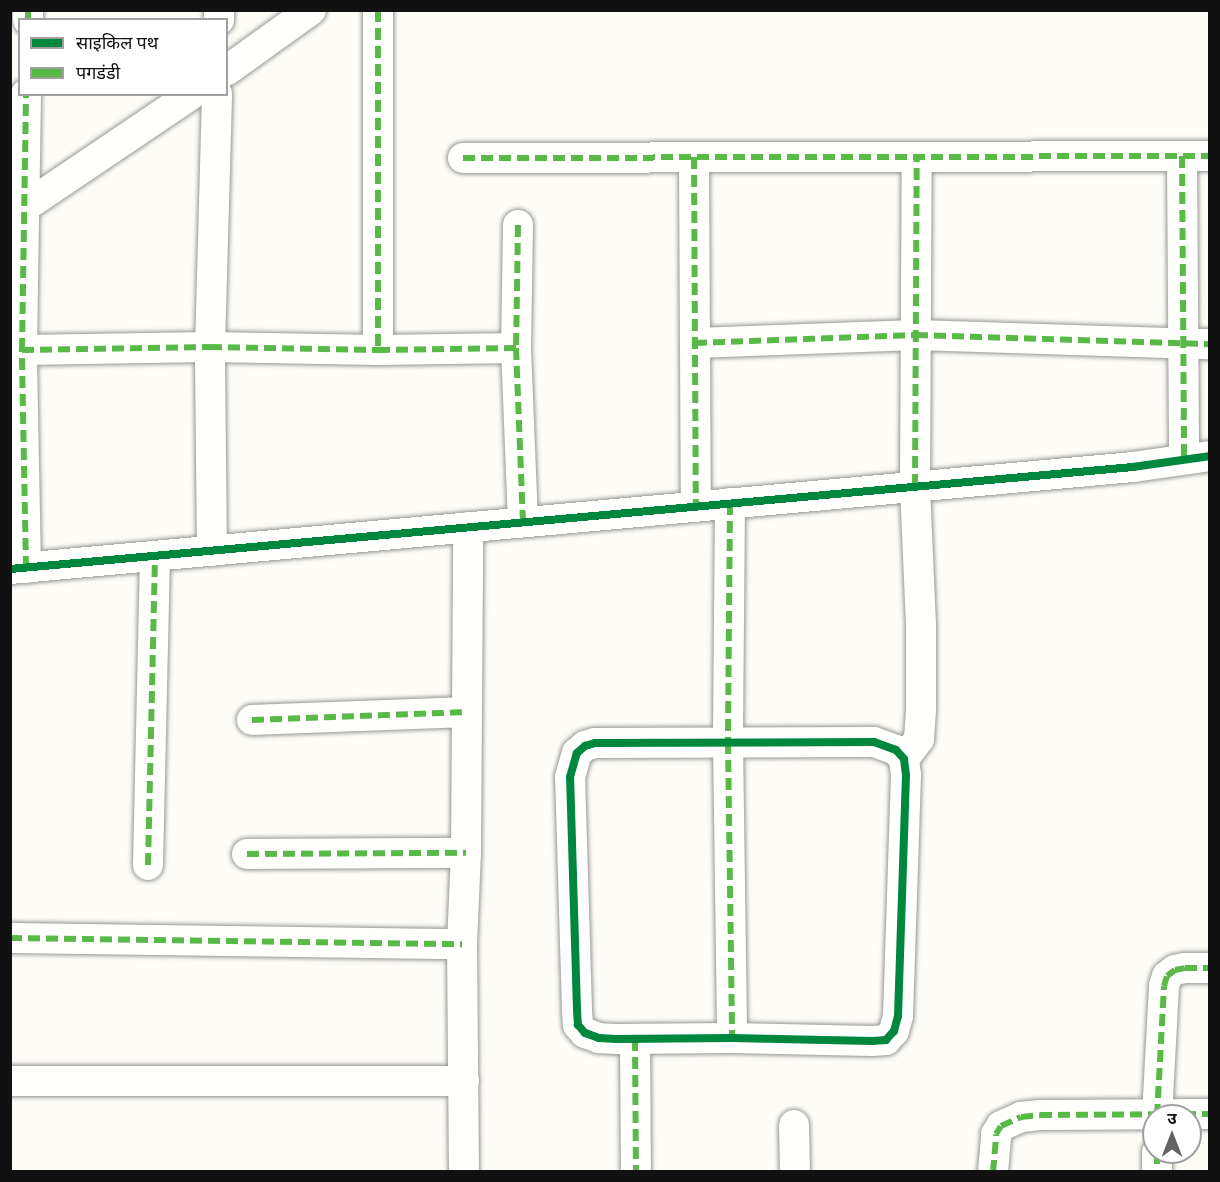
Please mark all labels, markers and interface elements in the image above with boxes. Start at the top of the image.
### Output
legend [18,18,228,96]
text: साइकिल पथ [76,31,158,54]
text: पगडंडी [76,61,120,84]
north arrow [1142,1104,1202,1164]
text: उ [1167,1108,1177,1128]

